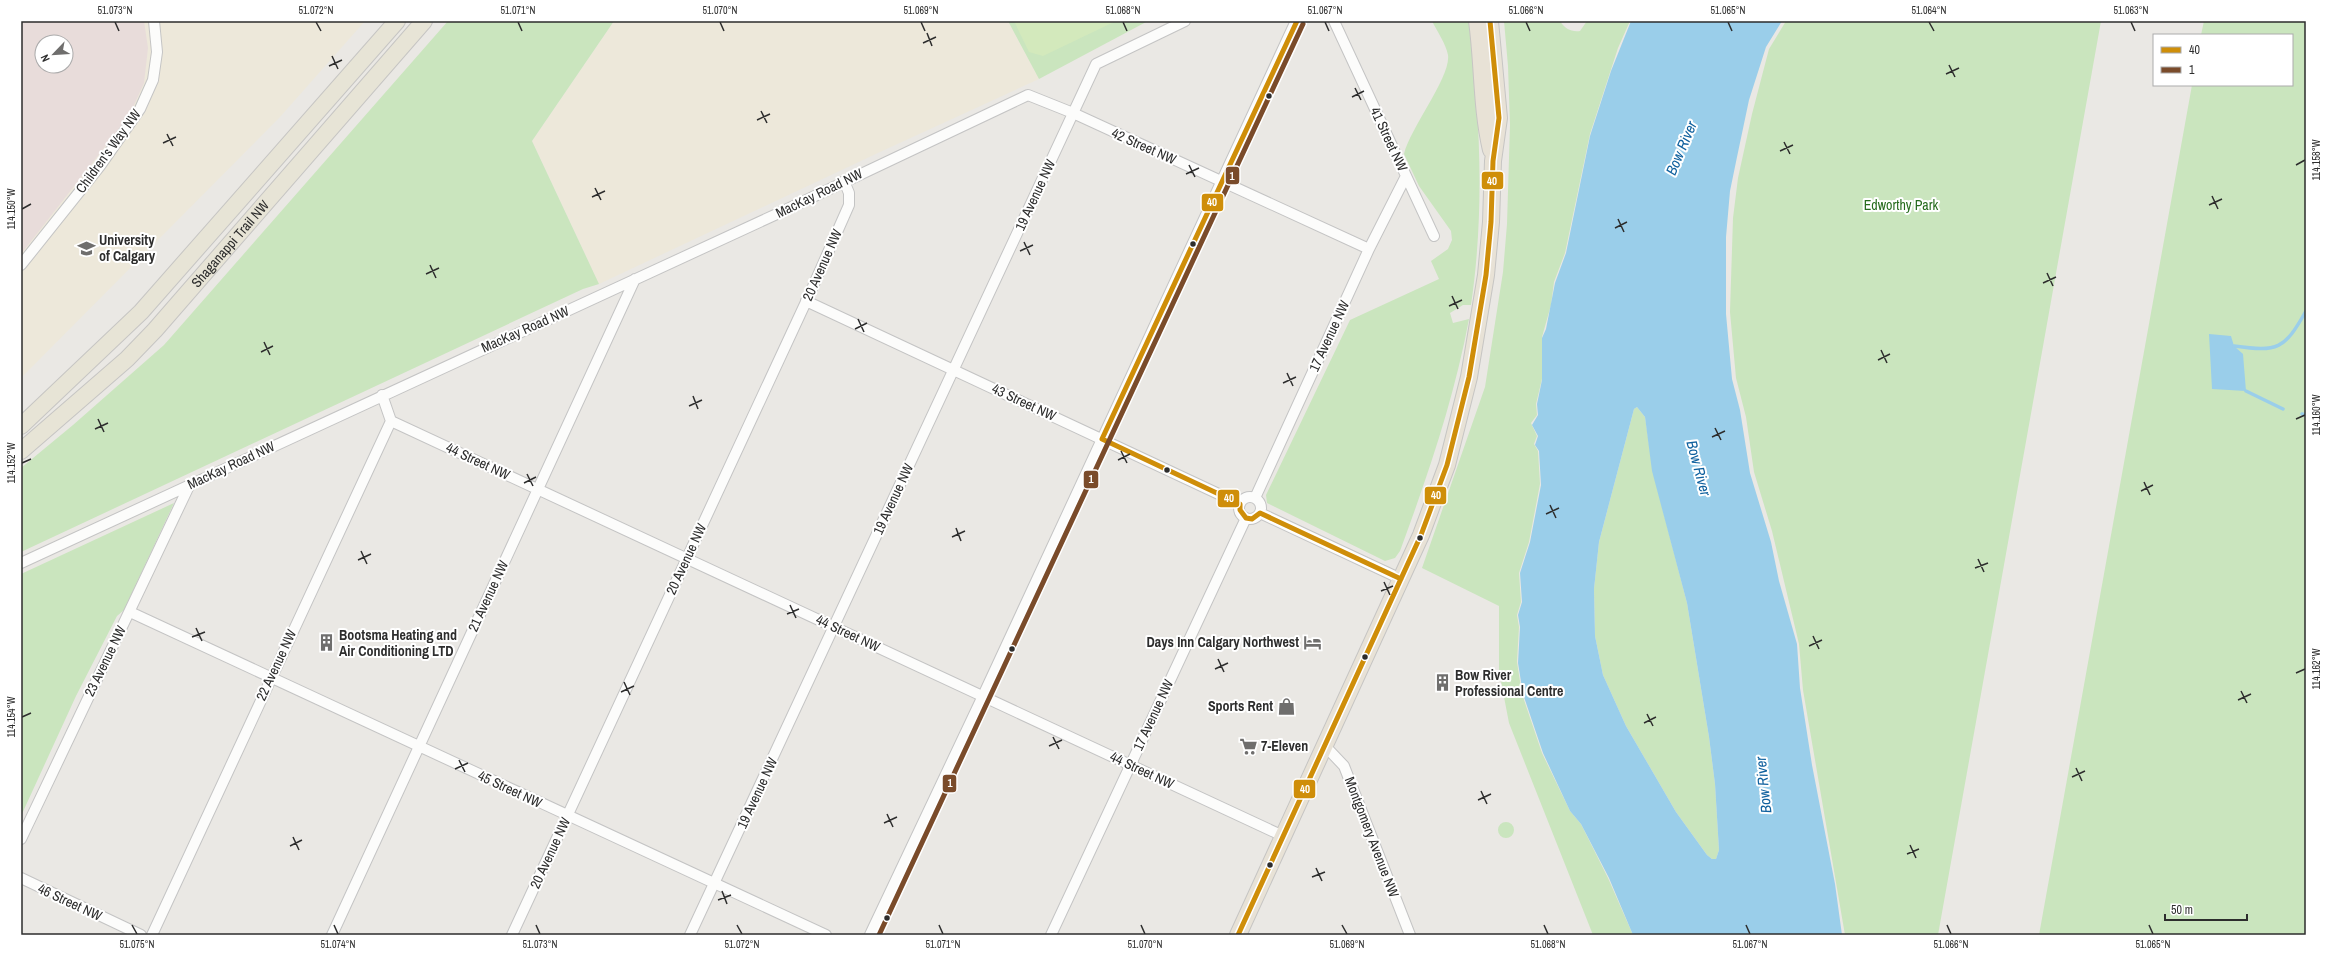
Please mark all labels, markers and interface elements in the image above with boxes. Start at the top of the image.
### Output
text: 51.073°N [98,4,133,17]
text: 51.072°N [299,4,334,17]
text: 51.071°N [501,4,536,17]
text: 51.070°N [703,4,738,17]
text: 51.069°N [904,4,939,17]
text: 51.068°N [1106,4,1141,17]
text: 51.067°N [1308,4,1343,17]
text: 51.066°N [1509,4,1544,17]
text: 51.065°N [1711,4,1746,17]
text: 51.064°N [1912,4,1947,17]
text: 51.063°N [2114,4,2149,17]
north arrow [34,34,74,74]
legend [2153,34,2293,86]
text: 40 [2189,42,2200,58]
text: N [37,52,53,64]
text: 1 [2189,62,2195,78]
unlabelled marker [1264,91,1274,101]
street label: 41 Street NW [1366,104,1412,174]
street label: Children's Way NW [72,105,145,196]
water label: Bow River [1660,117,1702,178]
street label: 42 Street NW [1109,124,1179,168]
text: 114.158°W [2310,139,2323,180]
street label: 19 Avenue NW [1011,156,1059,233]
street label: MacKay Road NW [773,164,866,222]
line badge: 1 [1225,166,1240,185]
text: 1 [1229,169,1235,183]
line badge: 40 [1481,171,1504,190]
text: 40 [1487,174,1497,188]
text: 114.150°W [5,188,18,229]
line badge: 40 [1201,193,1224,212]
text: 40 [1207,195,1217,209]
street label: Shaganappi Trail NW [187,196,273,291]
park label: Edworthy Park [1864,196,1939,214]
street label: 20 Avenue NW [798,226,846,304]
place label: University of Calgary [99,231,156,265]
school or university icon: University of Calgary [76,238,96,258]
unlabelled marker [1188,239,1198,249]
street label: 17 Avenue NW [1305,297,1353,374]
street label: MacKay Road NW [478,302,572,356]
street label: 43 Street NW [989,379,1059,425]
text: 114.160°W [2310,394,2323,435]
street label: MacKay Road NW [184,437,278,493]
street label: 44 Street NW [443,438,513,484]
water label: Bow River [1682,438,1717,499]
text: 114.152°W [5,442,18,483]
street label: 19 Avenue NW [869,460,917,537]
unlabelled marker [1162,465,1172,475]
line badge: 1 [1083,470,1099,489]
text: 1 [1088,472,1094,486]
line badge: 40 [1424,486,1447,505]
text: 40 [1431,488,1441,502]
line badge: 40 [1217,489,1240,508]
text: 40 [1224,491,1234,505]
street label: 20 Avenue NW [662,520,710,597]
unlabelled marker [1415,533,1425,543]
street label: 21 Avenue NW [464,557,512,634]
street label: 44 Street NW [813,610,883,656]
street label: 23 Avenue NW [80,623,130,699]
street label: 22 Avenue NW [252,626,300,703]
place label: Bootsma Heating and Air Conditioning LTD [339,626,457,660]
hotel icon: Days Inn Calgary Northwest [1302,632,1322,652]
building icon: Bootsma Heating and Air Conditioning LTD [316,633,336,653]
place label: Days Inn Calgary Northwest [1147,633,1299,651]
unlabelled marker [1007,644,1017,654]
text: 114.162°W [2310,648,2323,689]
unlabelled marker [1360,652,1370,662]
place label: Bow River Professional Centre [1455,666,1563,700]
building icon: Bow River Professional Centre [1432,673,1452,693]
street label: 17 Avenue NW [1129,676,1177,753]
text: 114.154°W [5,696,18,737]
shop icon: Sports Rent [1276,696,1296,716]
place label: Sports Rent [1208,697,1273,715]
supermarket icon: 7-Eleven [1238,736,1258,756]
place label: 7-Eleven [1261,737,1308,755]
street label: 44 Street NW [1107,747,1177,793]
street label: 19 Avenue NW [733,754,781,831]
water label: Bow River [1749,755,1776,814]
street label: 45 Street NW [475,766,545,812]
line badge: 1 [942,774,957,793]
street label: Montgomery Avenue NW [1341,774,1403,900]
text: 1 [947,776,953,790]
line badge: 40 [1293,779,1316,799]
text: 40 [1300,782,1310,796]
street label: 20 Avenue NW [526,814,574,891]
unlabelled marker [1265,860,1275,870]
street label: 46 Street NW [35,879,105,925]
scale bar [2165,896,2247,922]
text: 50 m [2171,902,2193,918]
unlabelled marker [882,913,892,923]
text: 51.075°N [120,938,155,951]
text: 51.074°N [321,938,356,951]
text: 51.073°N [523,938,558,951]
text: 51.072°N [725,938,760,951]
text: 51.071°N [926,938,961,951]
text: 51.070°N [1128,938,1163,951]
text: 51.069°N [1330,938,1365,951]
text: 51.068°N [1531,938,1566,951]
text: 51.067°N [1733,938,1768,951]
text: 51.066°N [1934,938,1969,951]
text: 51.065°N [2136,938,2171,951]

